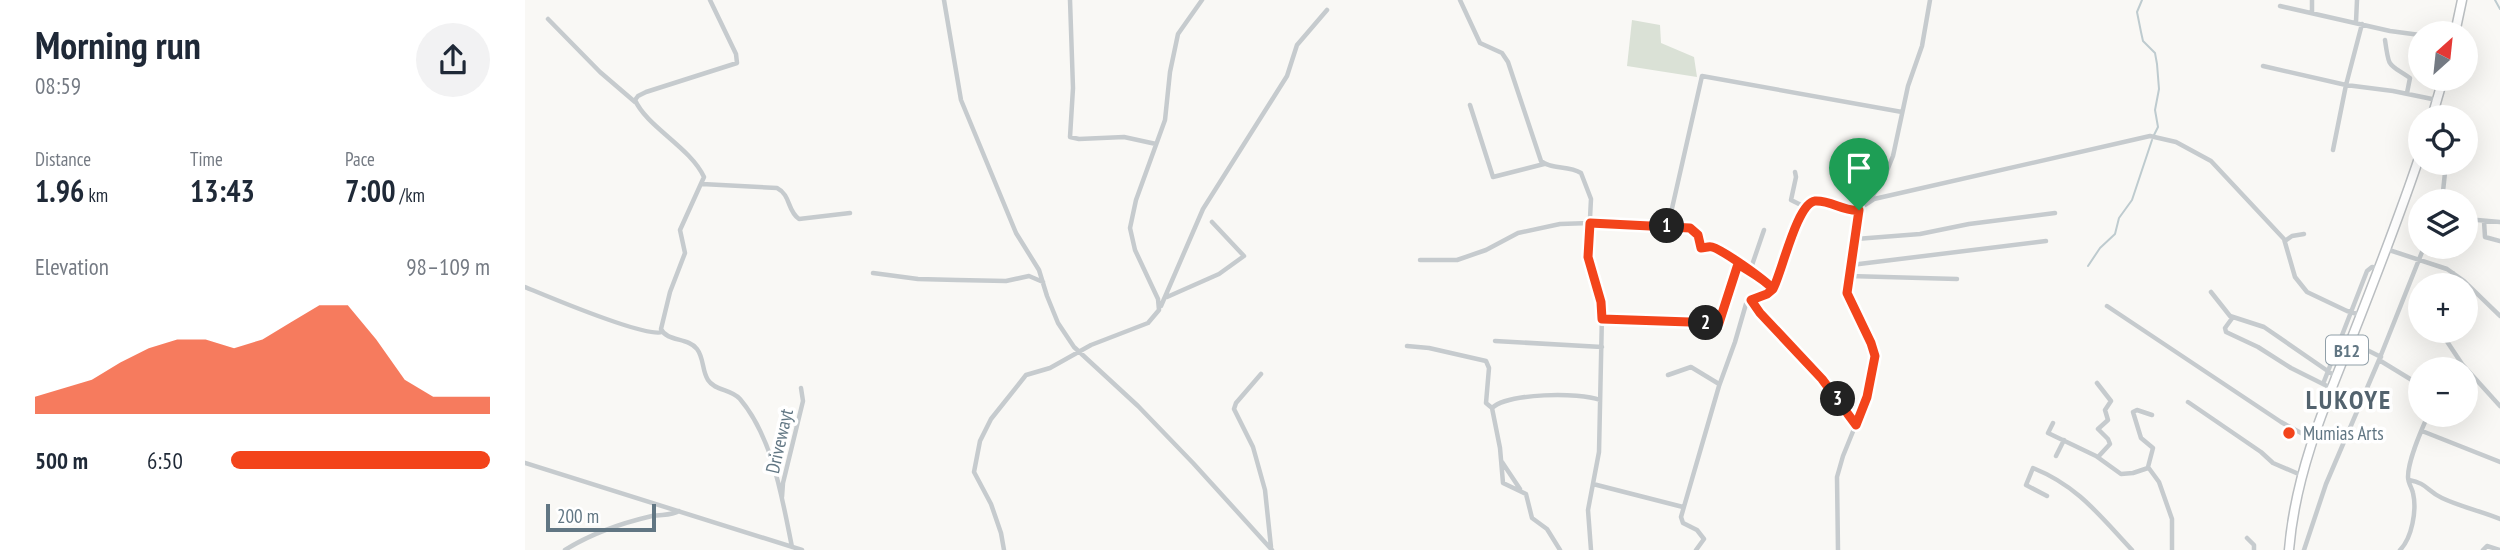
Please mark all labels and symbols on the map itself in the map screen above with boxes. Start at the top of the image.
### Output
north arrow [2408,21,2478,91]
pin [1829,138,1889,210]
pin: 1 [1649,208,1685,244]
pin: 2 [1689,306,1723,340]
road number: B12 [2326,336,2368,364]
pin: 3 [1821,382,1855,416]
district label: LUKOYE [2306,383,2392,416]
street label: Drivewayt [760,406,798,476]
place label: Mumias Arts [2303,421,2384,445]
marker: Mumias Arts [2281,425,2297,441]
scale bar [546,501,656,533]

